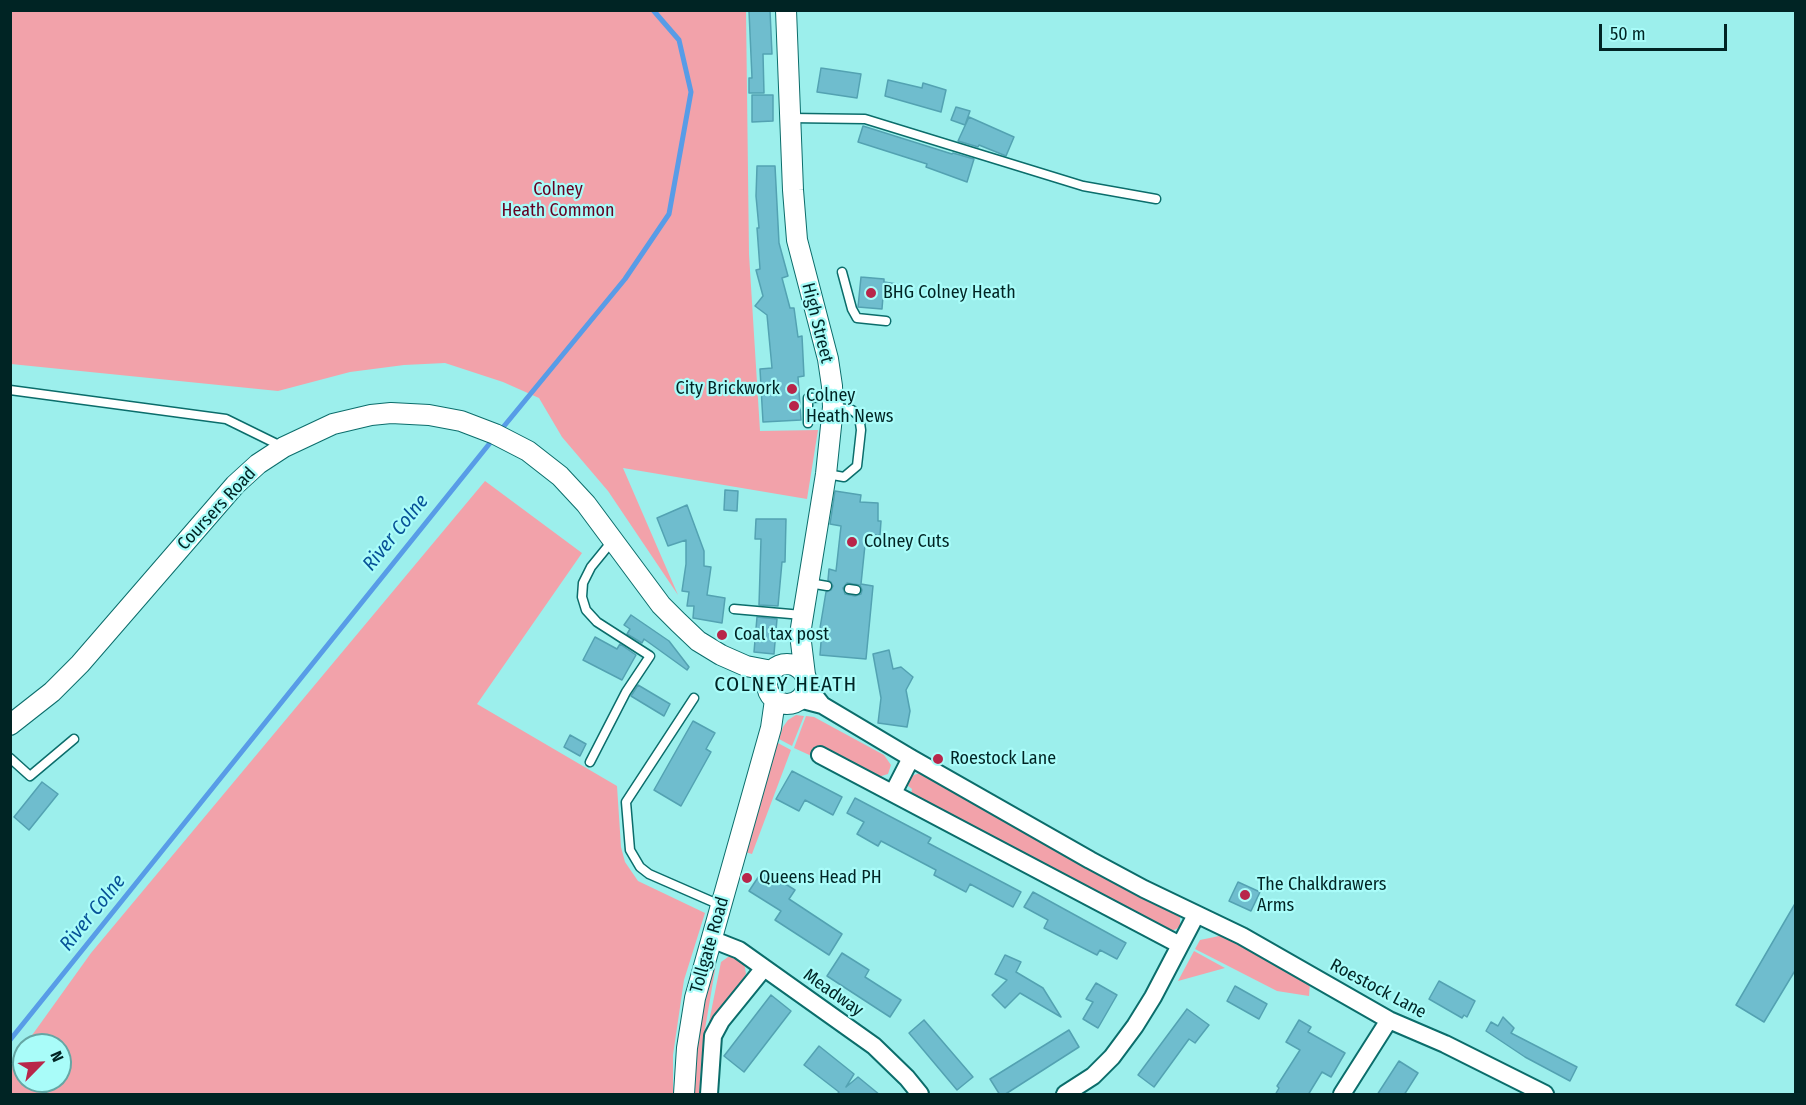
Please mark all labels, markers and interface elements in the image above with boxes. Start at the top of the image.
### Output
scale bar [1602,12,1730,50]
text: 50 m [1610,23,1646,45]
park label: Colney Heath Common [502,179,614,222]
street label: High Street [797,281,837,365]
place label: BHG Colney Heath [883,282,1016,304]
marker: BHG Colney Heath [864,286,878,300]
place label: City Brickwork [676,378,780,400]
marker: City Brickwork [785,382,799,396]
place label: Colney Heath News [806,385,893,428]
marker: Colney Heath News [787,399,801,413]
street label: Coursers Road [173,463,261,555]
water label: River Colne [358,490,434,576]
place label: Colney Cuts [864,531,949,553]
marker: Colney Cuts [845,535,859,549]
place label: Coal tax post [734,624,829,646]
marker: Coal tax post [715,628,729,642]
district label: COLNEY HEATH [714,672,858,698]
place label: Roestock Lane [950,748,1056,770]
marker: Roestock Lane [931,752,945,766]
place label: Queens Head PH [759,867,882,889]
water label: River Colne [55,870,131,956]
marker: Queens Head PH [740,871,754,885]
place label: The Chalkdrawers Arms [1257,874,1387,916]
marker: The Chalkdrawers Arms [1238,888,1252,902]
street label: Tollgate Road [686,894,734,996]
street label: Roestock Lane [1326,955,1430,1023]
street label: Meadway [799,965,867,1021]
north arrow [12,1033,72,1093]
text: N [46,1048,68,1065]

